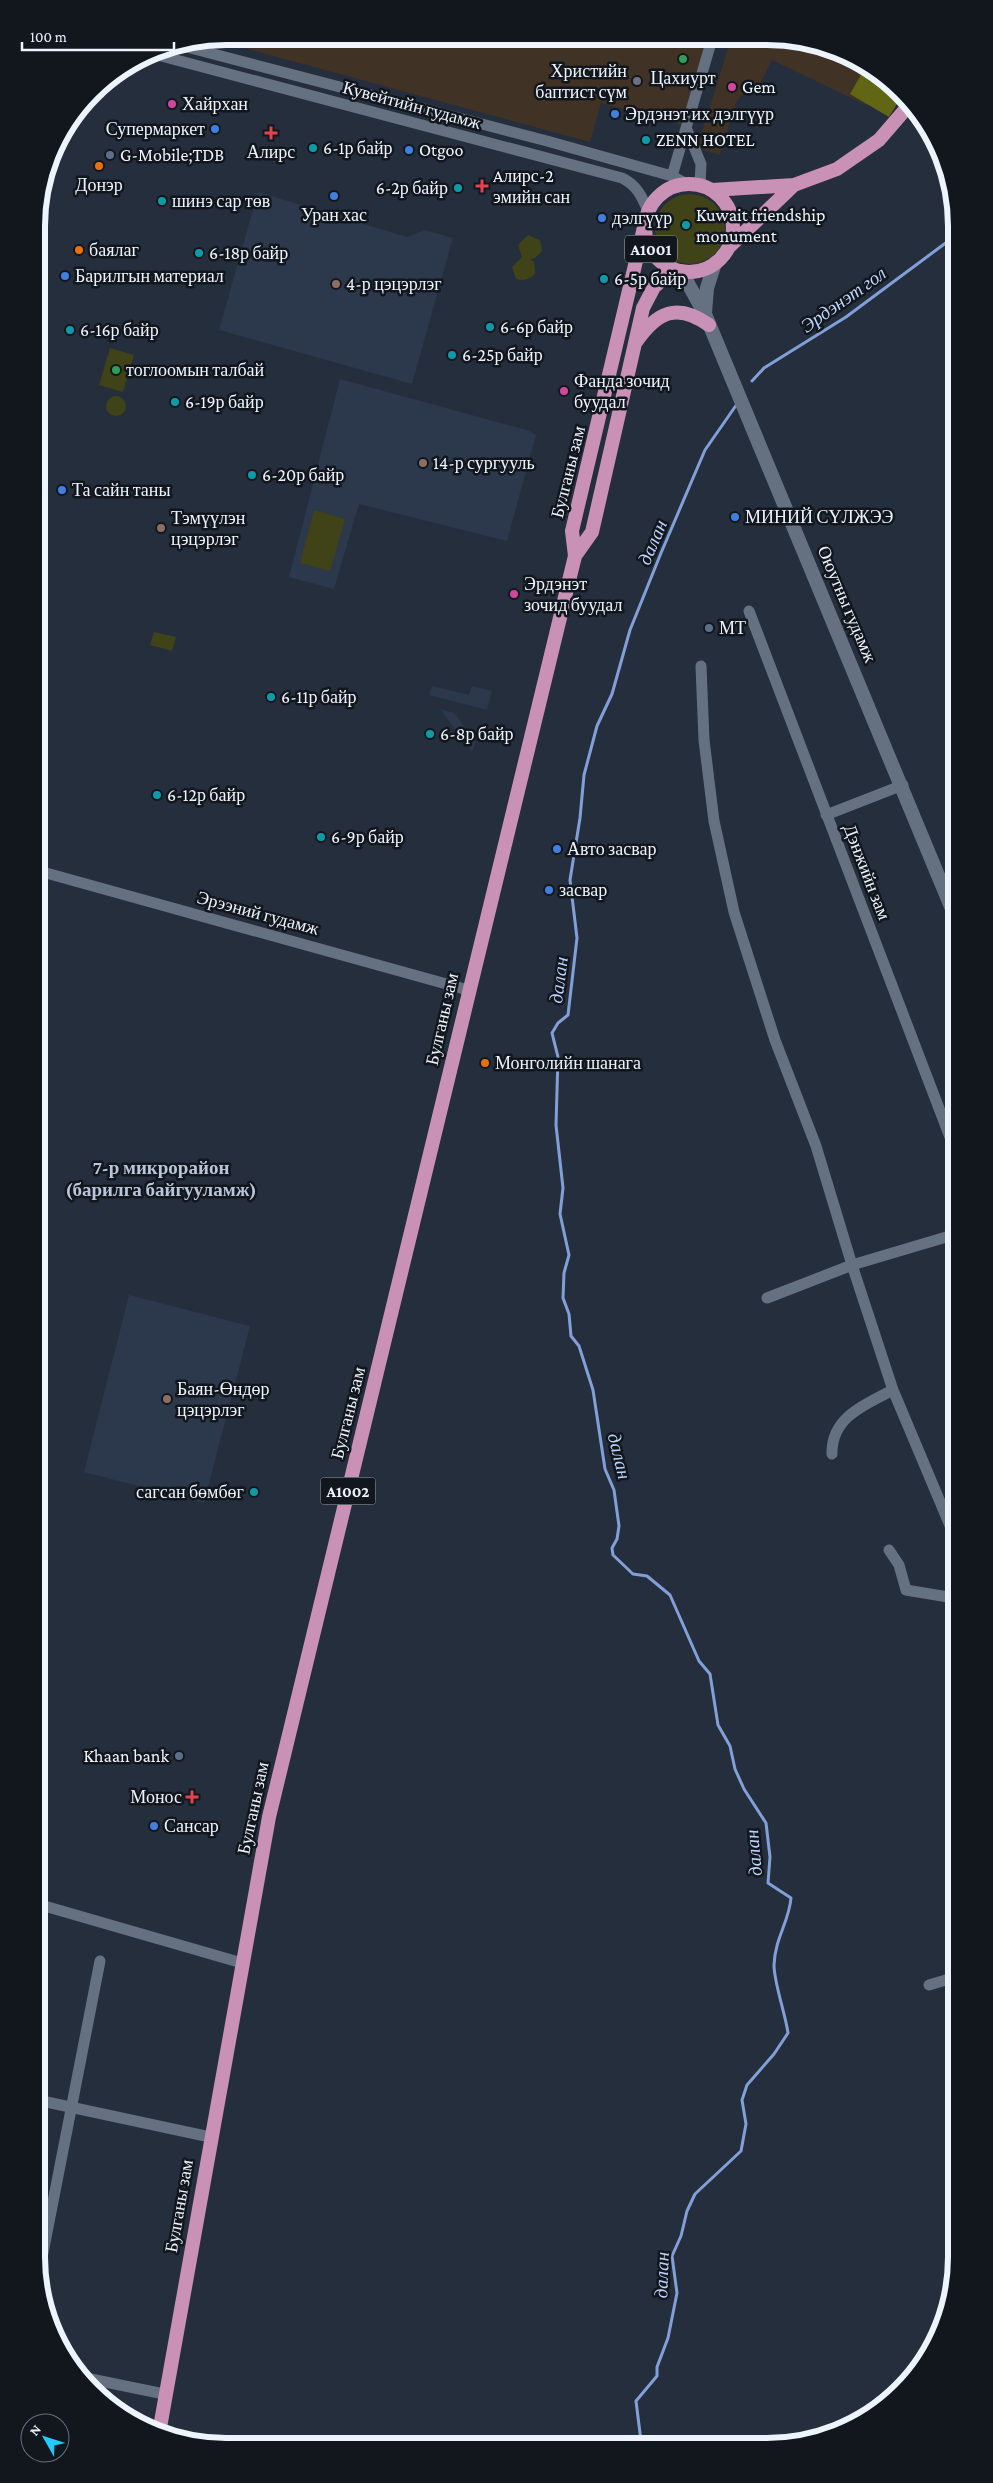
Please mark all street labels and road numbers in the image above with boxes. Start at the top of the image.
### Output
street label: Кувейтийн гудамж [341,77,484,133]
road number: A1001 [625,235,677,262]
street label: Булганы зам [547,424,589,520]
street label: Оюутны гудамж [813,543,881,666]
street label: Дэнжийн зам [840,821,894,923]
street label: Эрээний гудамж [195,887,322,939]
street label: Булганы зам [422,971,462,1067]
street label: Булганы зам [327,1365,369,1461]
road number: A1002 [320,1478,376,1504]
street label: Булганы зам [233,1760,273,1856]
street label: Булганы зам [161,2158,197,2254]

